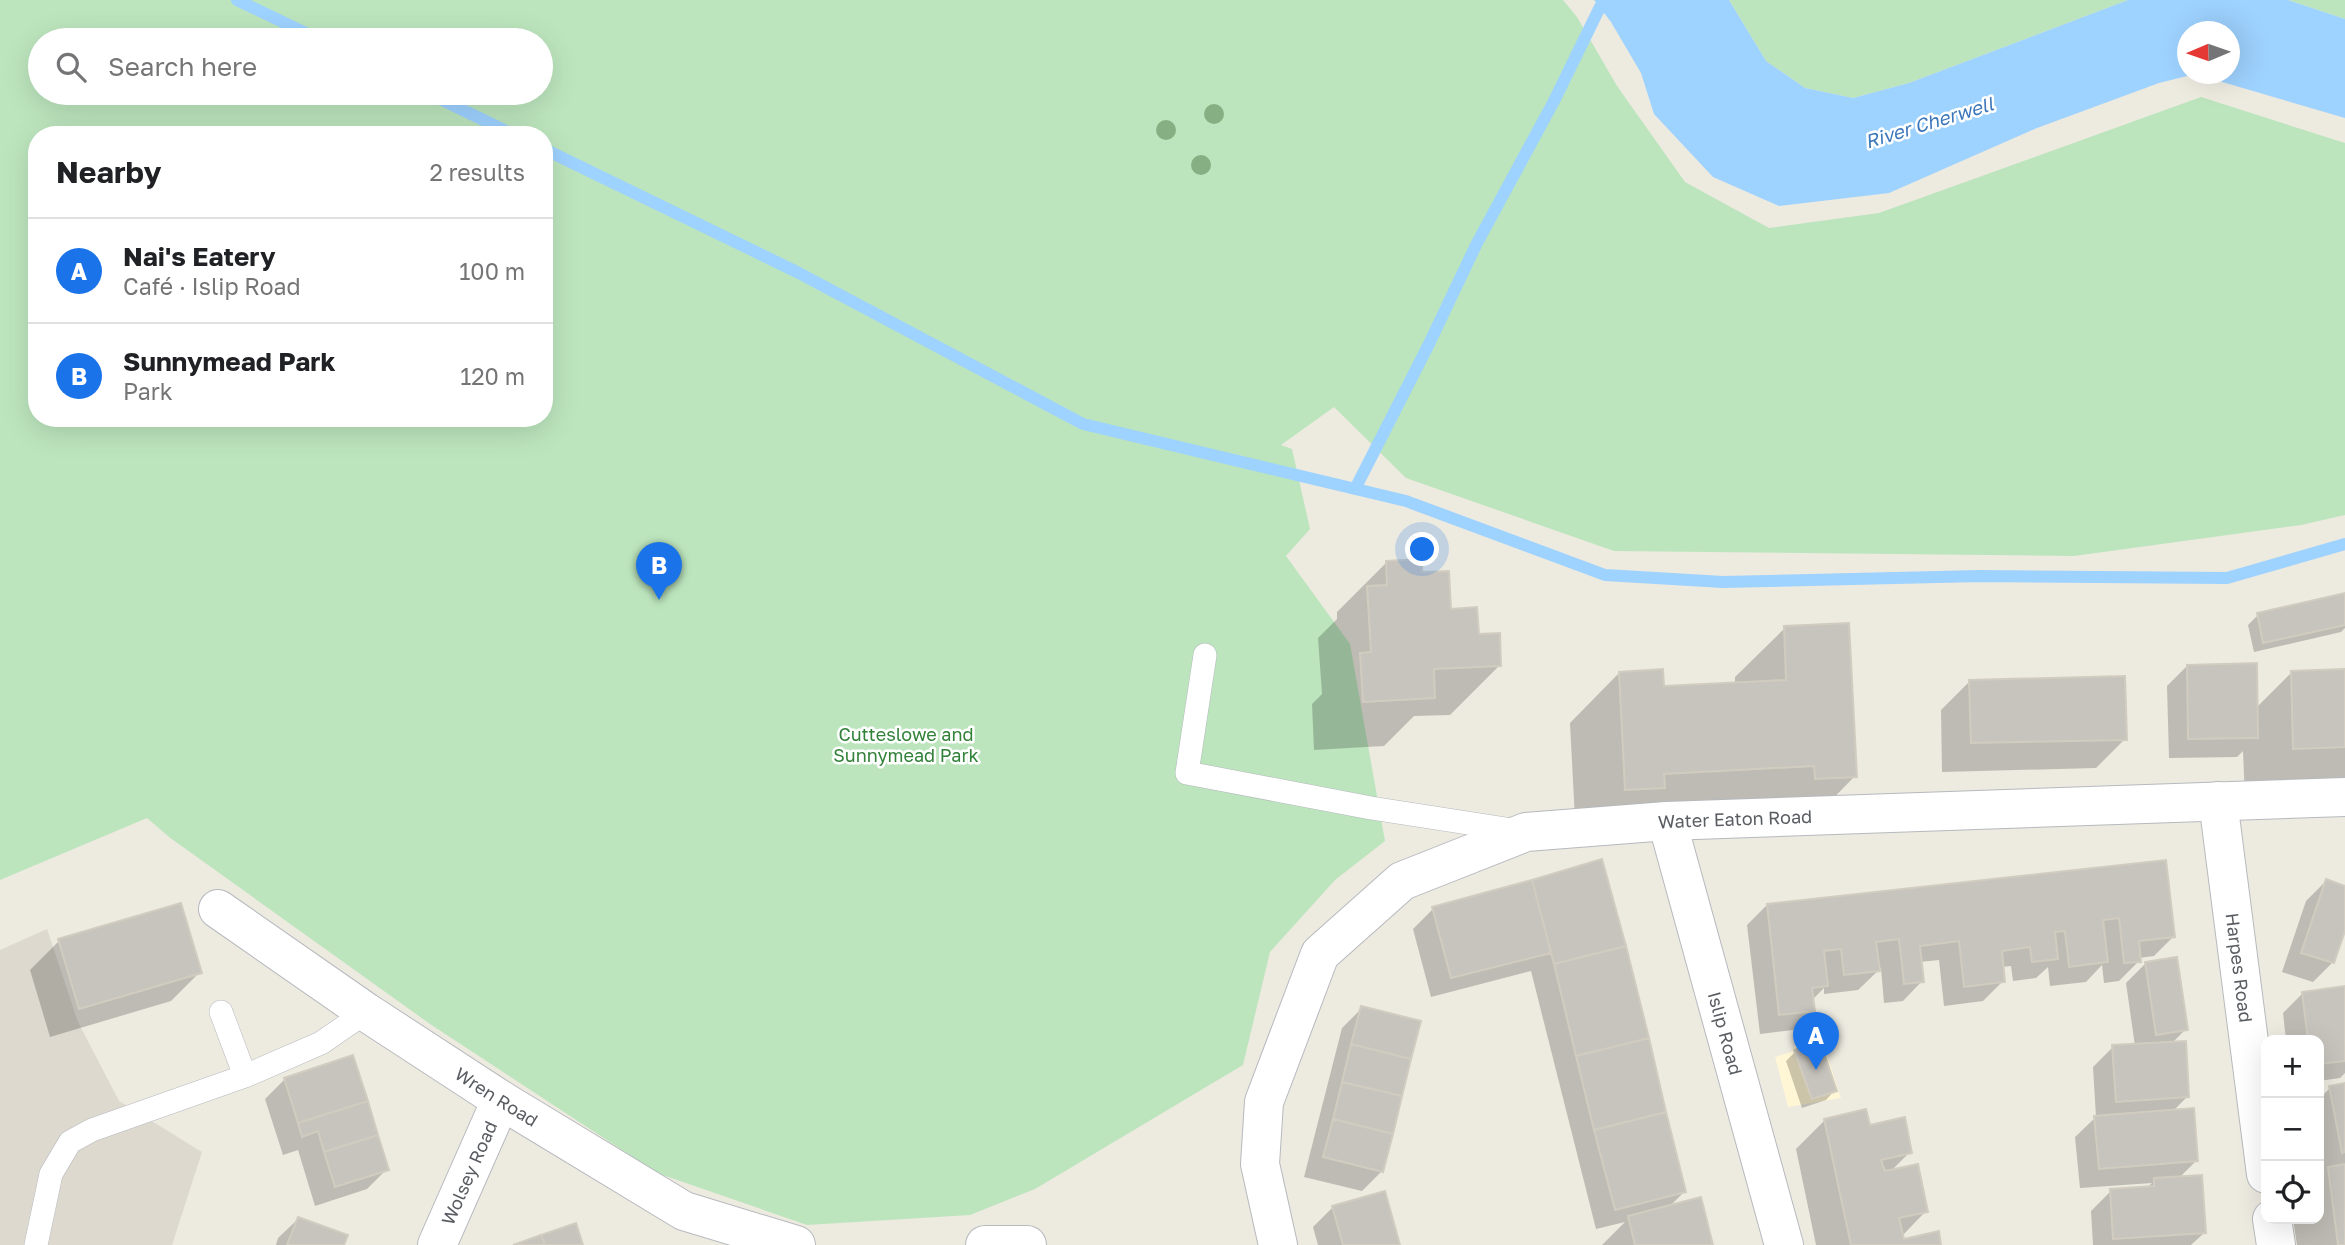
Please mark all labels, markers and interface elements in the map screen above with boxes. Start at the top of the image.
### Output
north arrow [2177,21,2240,84]
search box [28,28,553,105]
icon: search [52,48,90,86]
text: Search here [108,51,257,82]
water label: River Cherwell [1862,91,1997,152]
text: Nearby [56,154,161,190]
text: 2 results [429,158,525,186]
text: Nai's Eatery [123,241,276,272]
text: A [71,257,87,285]
text: 100 m [459,257,525,285]
text: Café · Islip Road [123,272,301,300]
text: Sunnymead Park [123,346,336,377]
text: B [71,362,87,390]
text: 120 m [460,362,525,390]
text: Park [123,377,173,405]
your location [1405,532,1439,566]
pin: B [636,542,682,600]
park label: Cutteslowe and Sunnymead Park [833,723,979,766]
street label: Water Eaton Road [1657,805,1813,833]
street label: Harpes Road [2221,911,2257,1024]
street label: Islip Road [1704,989,1747,1077]
pin: A [1793,1012,1839,1070]
map controls [2261,1035,2324,1224]
button: + [2261,1035,2324,1098]
street label: Wren Road [451,1062,542,1131]
button: − [2261,1098,2324,1161]
street label: Wolsey Road [436,1117,501,1228]
button: locate [2261,1161,2324,1224]

